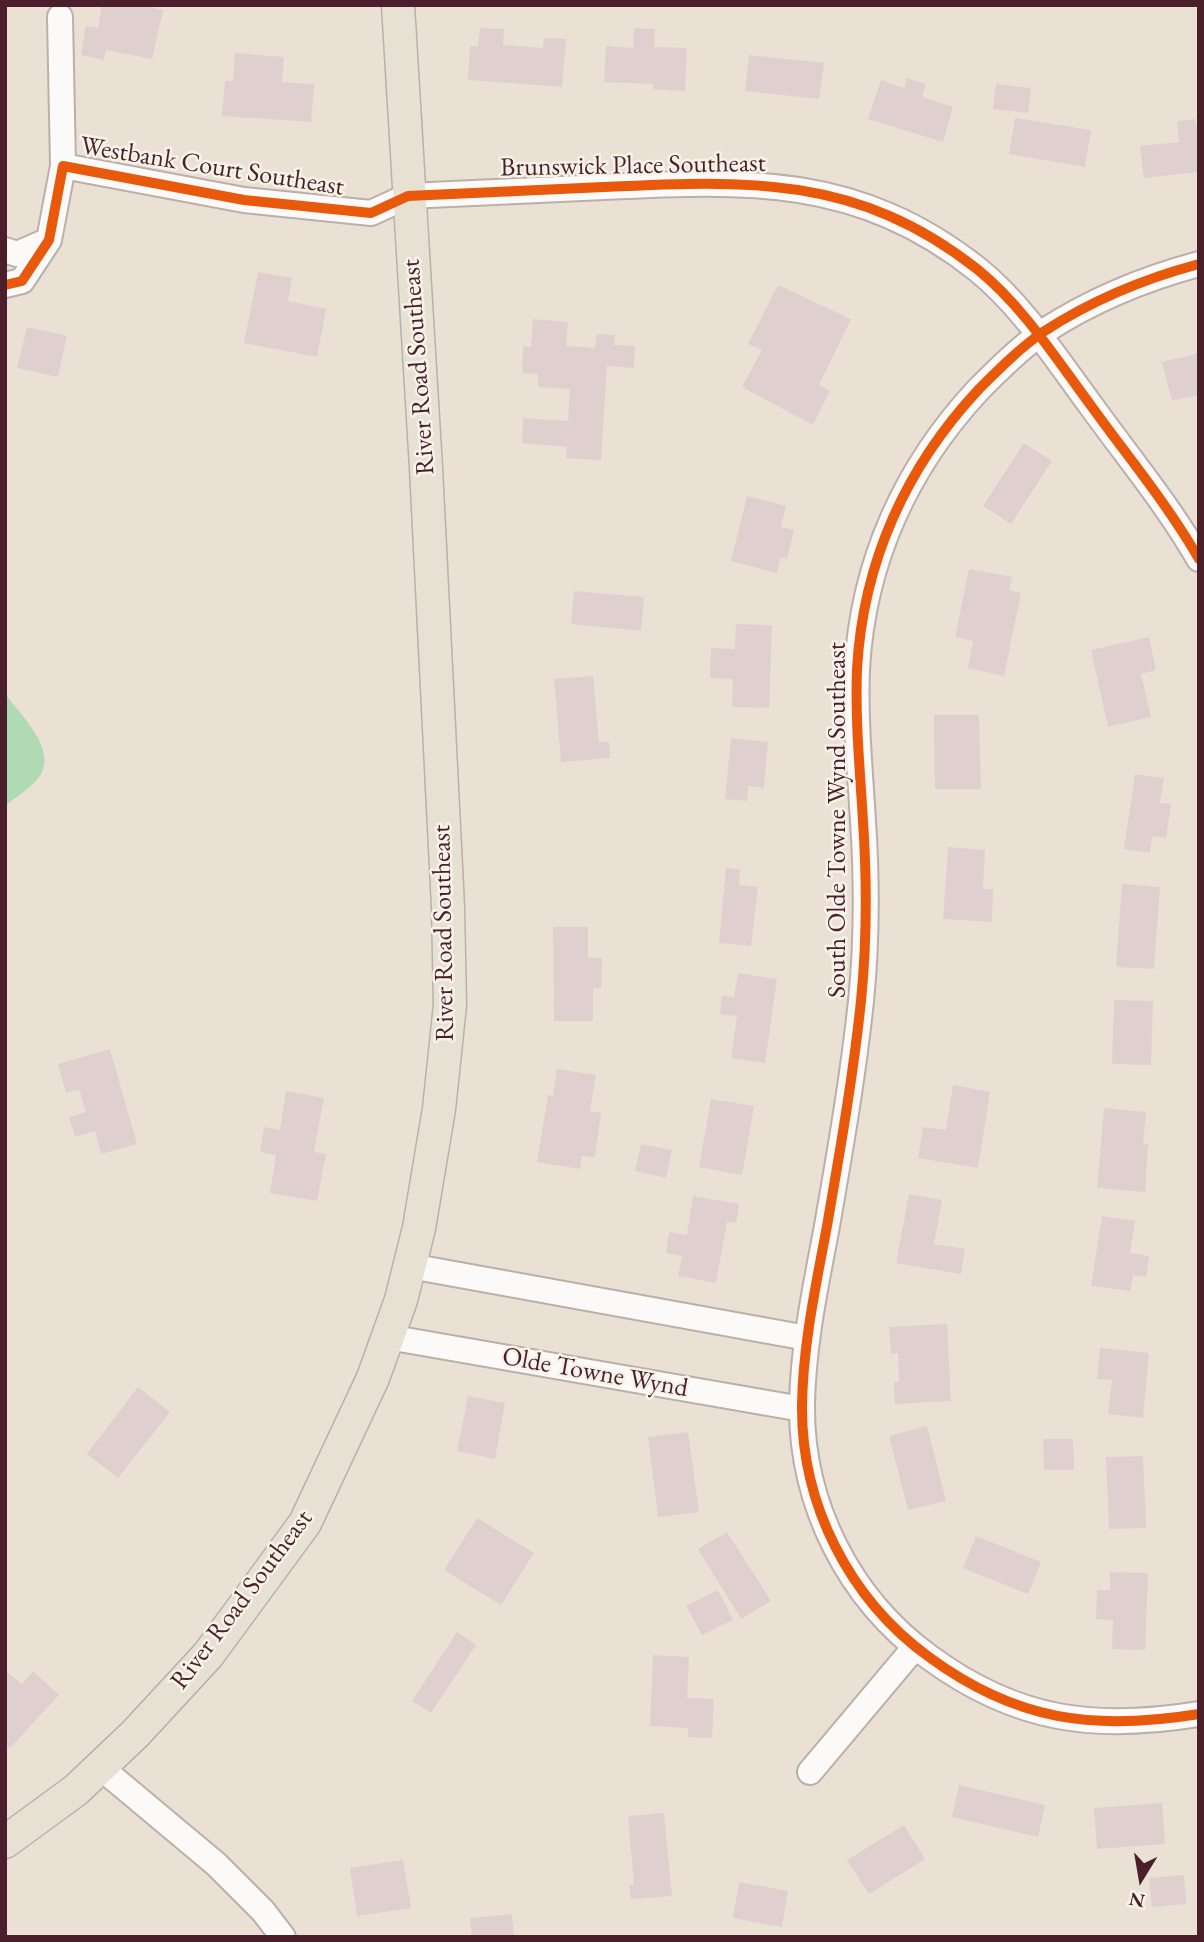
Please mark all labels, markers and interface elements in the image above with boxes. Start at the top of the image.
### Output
street label: Westbank Court Southeast [78,131,346,203]
street label: Brunswick Place Southeast [500,148,766,184]
street label: River Road Southeast [396,258,442,476]
street label: South Olde Towne Wynd Southeast [822,642,854,998]
street label: River Road Southeast [427,824,461,1042]
street label: Olde Towne Wynd [500,1341,690,1405]
street label: River Road Southeast [164,1504,320,1696]
north arrow [1106,1844,1176,1914]
text: N [1127,1886,1147,1914]

